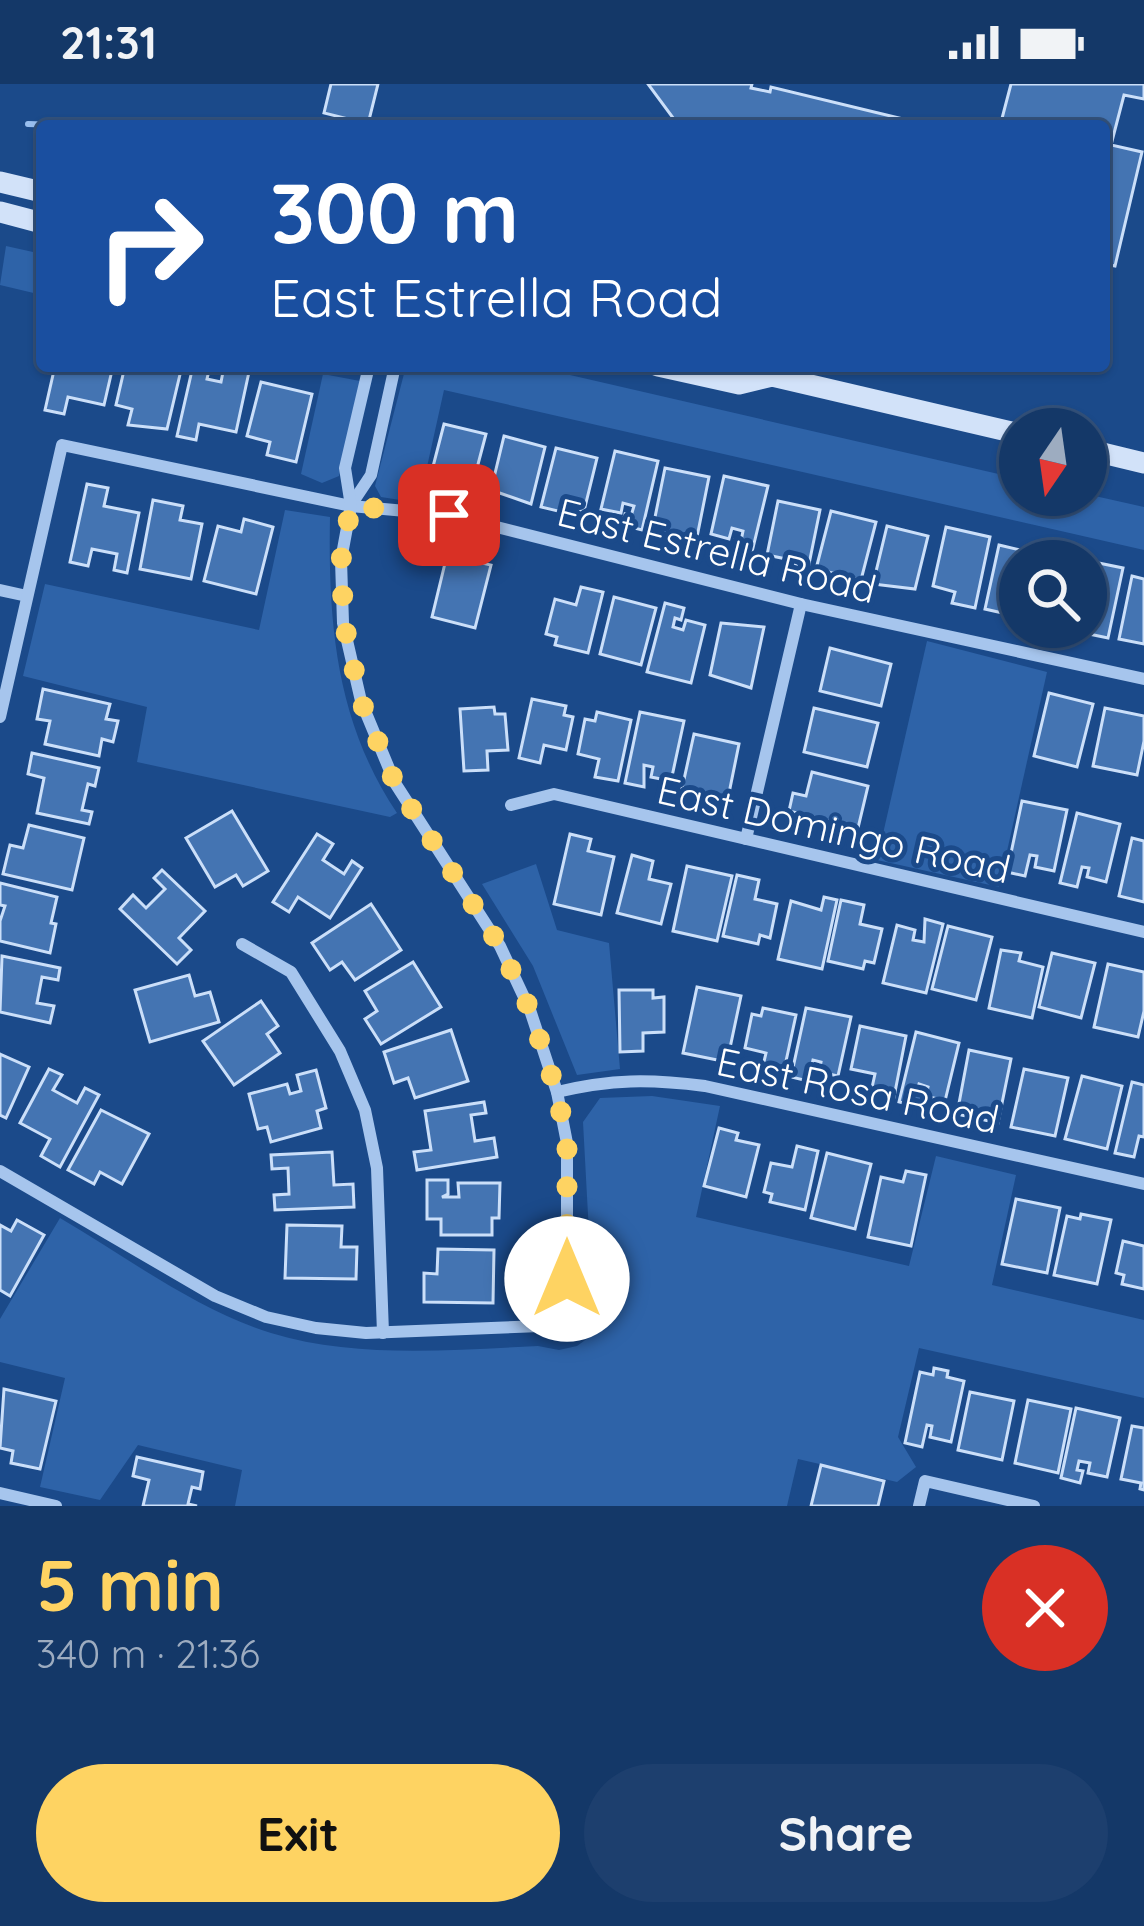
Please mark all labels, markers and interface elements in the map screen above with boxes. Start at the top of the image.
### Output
text: 21:31 [60,14,157,70]
text: 300 m [270,159,519,264]
icon: right [72,168,228,324]
text: East Estrella Road [270,263,722,331]
north arrow [999,408,1107,516]
map controls [999,408,1107,648]
pin [398,464,500,566]
icon: arrive [416,482,482,548]
street label: East Estrella Road [553,487,881,613]
button: search [999,540,1107,648]
street label: East Domingo Road [653,765,1015,893]
street label: East Rosa Road [712,1036,1004,1144]
position arrow [504,1216,630,1342]
text: 5 min [36,1539,224,1629]
button: close [982,1545,1108,1671]
text: 340 m · 21:36 [36,1629,260,1678]
button: Exit [36,1764,560,1902]
button: Share [584,1764,1108,1902]

